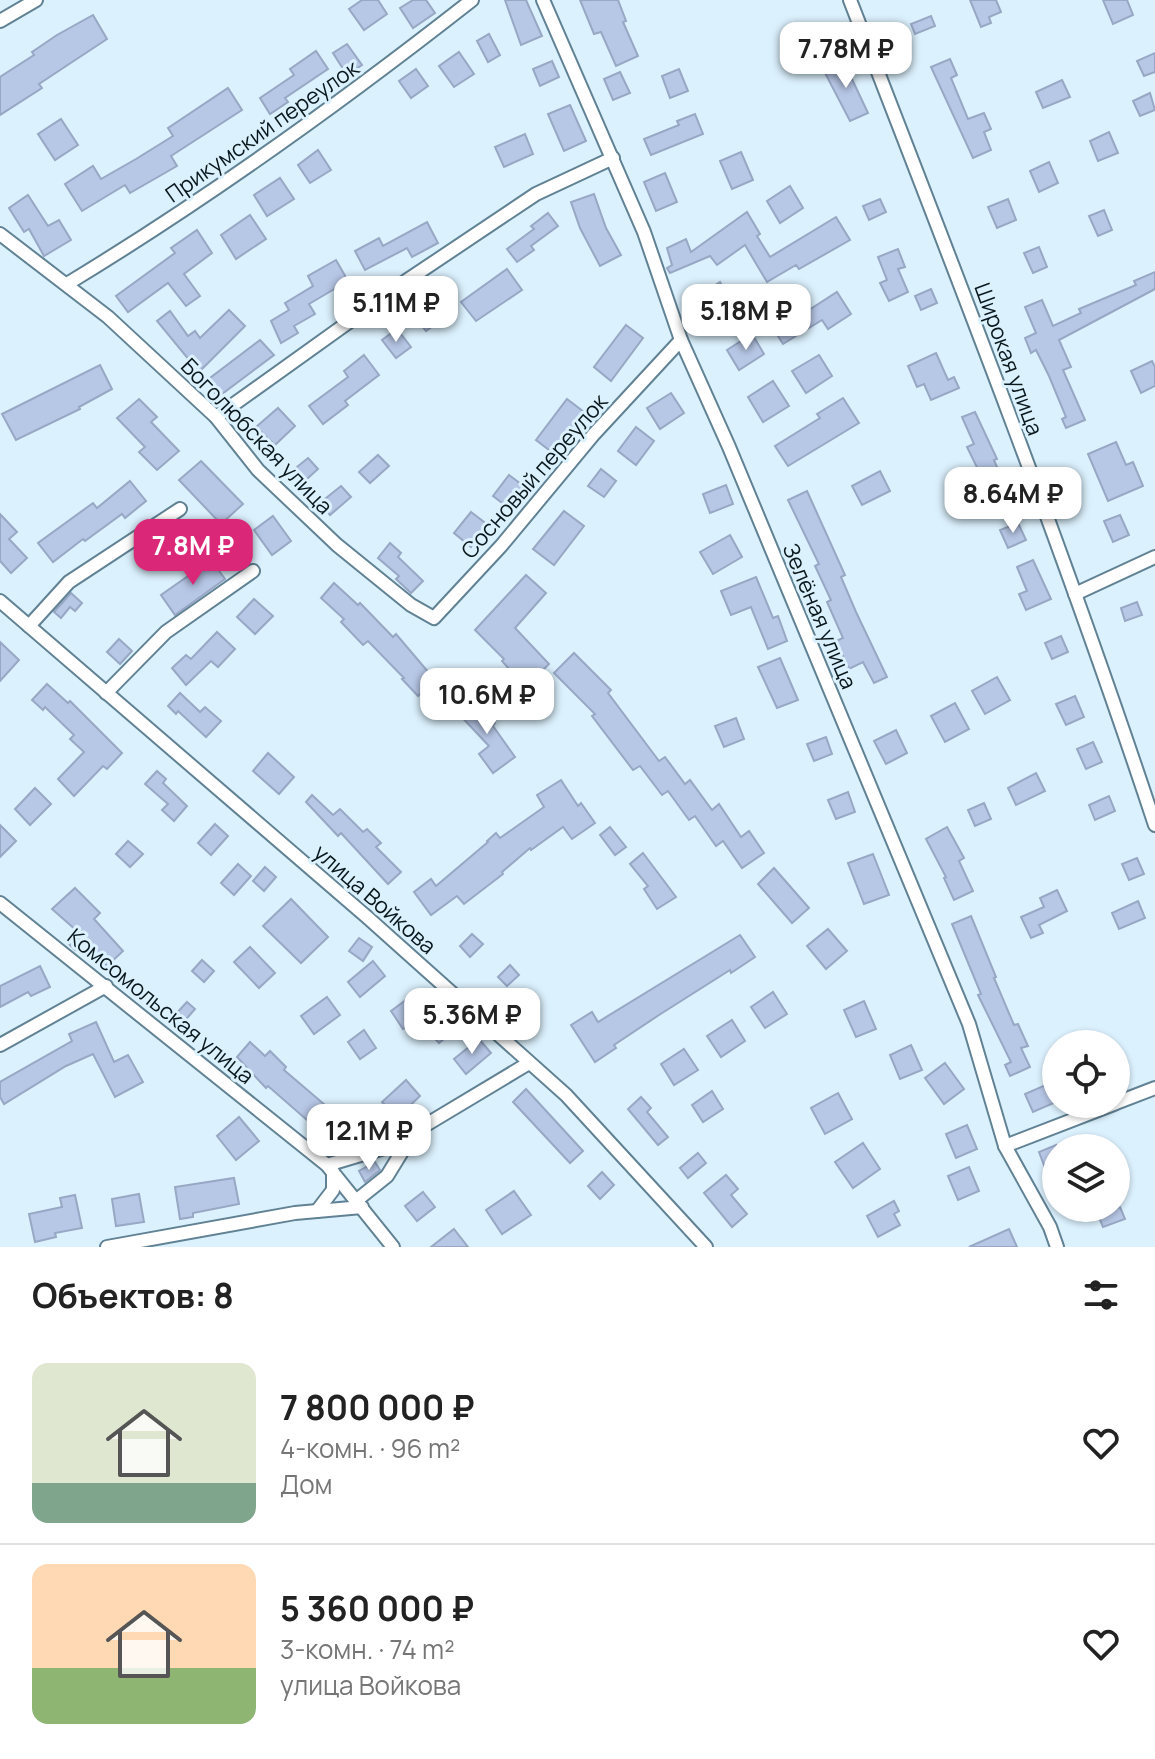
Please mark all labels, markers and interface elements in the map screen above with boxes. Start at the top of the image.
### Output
pin: 7.78M ₽ [772,22,920,90]
text: 7.78M ₽ [798,30,894,66]
street label: Прикумский переулок [159,52,366,209]
pin: 5.11M ₽ [322,276,470,344]
street label: Широкая улица [967,279,1051,439]
text: 5.11M ₽ [352,284,440,320]
pin: 5.18M ₽ [672,284,820,352]
text: 5.18M ₽ [700,292,792,328]
street label: Боголюбская улица [175,351,339,521]
street label: Сосновый переулок [454,386,615,565]
pin: 8.64M ₽ [939,467,1087,535]
text: 8.64M ₽ [962,475,1064,511]
pin: 7.8M ₽ [128,519,258,587]
text: 7.8M ₽ [152,527,234,563]
street label: Зелёная улица [776,539,864,693]
pin: 10.6M ₽ [413,668,561,736]
text: 10.6M ₽ [438,676,536,712]
street label: улица Войкова [307,837,443,961]
street label: Комсомольская улица [61,921,261,1091]
pin: 5.36M ₽ [398,988,546,1056]
text: 5.36M ₽ [422,996,522,1032]
map controls [1042,1030,1130,1222]
button: locate [1042,1030,1130,1118]
pin: 12.1M ₽ [295,1104,443,1172]
text: 12.1M ₽ [325,1112,413,1148]
button: layers [1042,1134,1130,1222]
text: Объектов: 8 [32,1272,234,1318]
icon: filters [1079,1273,1123,1317]
text: 7 800 000 ₽ [280,1384,475,1430]
icon: home [96,1395,192,1491]
icon: heart [1079,1421,1123,1465]
text: 4-комн. · 96 m² [280,1430,460,1466]
text: Дом [280,1466,333,1502]
text: 5 360 000 ₽ [280,1585,474,1631]
icon: home [96,1596,192,1692]
icon: heart [1079,1622,1123,1666]
text: 3-комн. · 74 m² [280,1631,455,1667]
text: улица Войкова [280,1667,461,1703]

